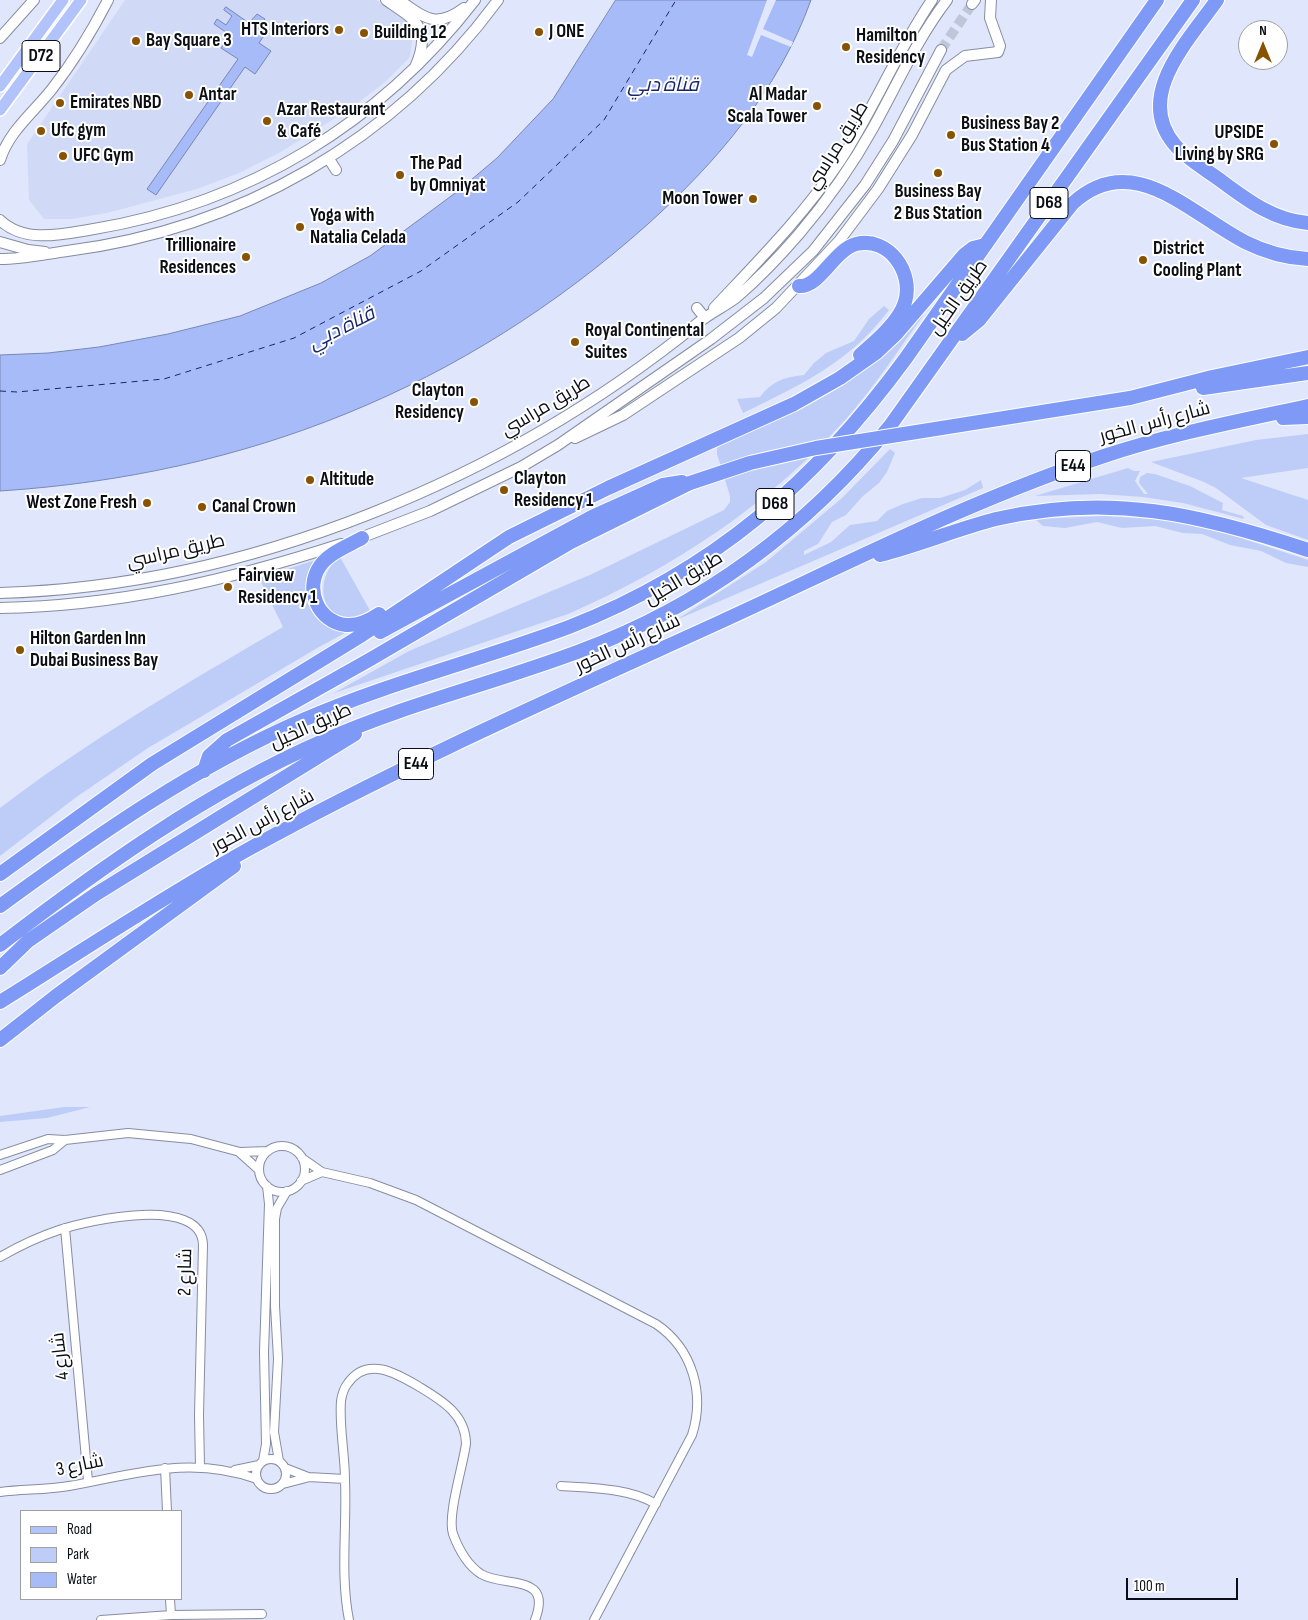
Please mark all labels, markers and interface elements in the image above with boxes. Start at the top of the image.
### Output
place label: HTS Interiors [241,19,329,41]
north arrow [1238,20,1288,70]
place label: J ONE [549,21,585,43]
place label: Building 12 [374,22,447,44]
text: N [1259,22,1267,39]
marker: HTS Interiors [333,24,345,36]
place label: Hamilton Residency [856,25,925,69]
marker: J ONE [533,26,545,38]
marker: Building 12 [358,27,370,39]
place label: Bay Square 3 [146,30,232,52]
marker: Bay Square 3 [130,35,142,47]
road number: D72 [22,40,60,72]
marker: Hamilton Residency [840,41,852,53]
water label: قناة دبي [627,74,699,98]
place label: Antar [199,84,237,106]
place label: Al Madar Scala Tower [728,84,807,128]
marker: Antar [183,89,195,101]
place label: Emirates NBD [70,92,162,114]
marker: Emirates NBD [54,97,66,109]
street label: طريق مراسي [802,98,874,194]
place label: Azar Restaurant & Café [277,99,385,143]
marker: Al Madar Scala Tower [811,100,823,112]
place label: Business Bay 2 Bus Station 4 [961,113,1059,157]
marker: Azar Restaurant & Café [261,115,273,127]
place label: Ufc gym [51,120,106,142]
place label: UPSIDE Living by SRG [1175,122,1264,166]
marker: Ufc gym [35,125,47,137]
marker: Business Bay 2 Bus Station 4 [945,129,957,141]
marker: UPSIDE Living by SRG [1268,138,1280,150]
place label: UFC Gym [73,145,134,167]
marker: UFC Gym [57,150,69,162]
place label: The Pad by Omniyat [410,153,485,197]
marker: Business Bay 2 Bus Station [932,167,944,179]
marker: The Pad by Omniyat [394,169,406,181]
place label: Business Bay 2 Bus Station [894,181,982,225]
place label: Moon Tower [662,188,743,210]
road number: D68 [1030,188,1068,218]
marker: Moon Tower [747,193,759,205]
place label: Yoga with Natalia Celada [310,205,406,249]
marker: Yoga with Natalia Celada [294,221,306,233]
place label: Trillionaire Residences [159,235,236,279]
place label: District Cooling Plant [1153,238,1242,282]
marker: Trillionaire Residences [240,251,252,263]
marker: District Cooling Plant [1137,254,1149,266]
street label: طريق الخيل [925,256,993,340]
water label: قناة دبي [305,302,379,356]
place label: Royal Continental Suites [585,320,704,364]
marker: Royal Continental Suites [569,336,581,348]
street label: طريق مراسي [497,371,595,443]
place label: Clayton Residency [395,380,464,424]
marker: Clayton Residency [468,396,480,408]
street label: شارع رأس الخور [1097,397,1213,449]
road number: E44 [1056,451,1090,482]
place label: Clayton Residency 1 [514,468,593,512]
place label: Altitude [320,469,374,491]
marker: Altitude [304,474,316,486]
marker: Clayton Residency 1 [498,484,510,496]
road number: D68 [756,488,794,520]
place label: West Zone Fresh [26,492,137,514]
place label: Canal Crown [212,496,296,518]
marker: West Zone Fresh [141,497,153,509]
marker: Canal Crown [196,501,208,513]
street label: طريق مراسي [125,530,227,574]
street label: طريق الخيل [641,547,727,611]
place label: Fairview Residency 1 [238,565,317,609]
marker: Fairview Residency 1 [222,581,234,593]
street label: شارع رأس الخور [572,610,684,678]
place label: Hilton Garden Inn Dubai Business Bay [30,628,158,672]
marker: Hilton Garden Inn Dubai Business Bay [14,644,26,656]
street label: طريق الخيل [267,699,355,755]
road number: E44 [398,749,434,780]
street label: شارع رأس الخور [207,785,319,859]
street label: شارع 2 [174,1248,198,1296]
street label: شارع 4 [47,1331,75,1381]
street label: شارع 3 [54,1450,106,1482]
legend [20,1510,182,1600]
text: Road [67,1520,92,1539]
text: Park [67,1545,89,1564]
scale bar [1128,1568,1240,1600]
text: Water [67,1570,97,1589]
text: 100 m [1134,1577,1165,1596]

